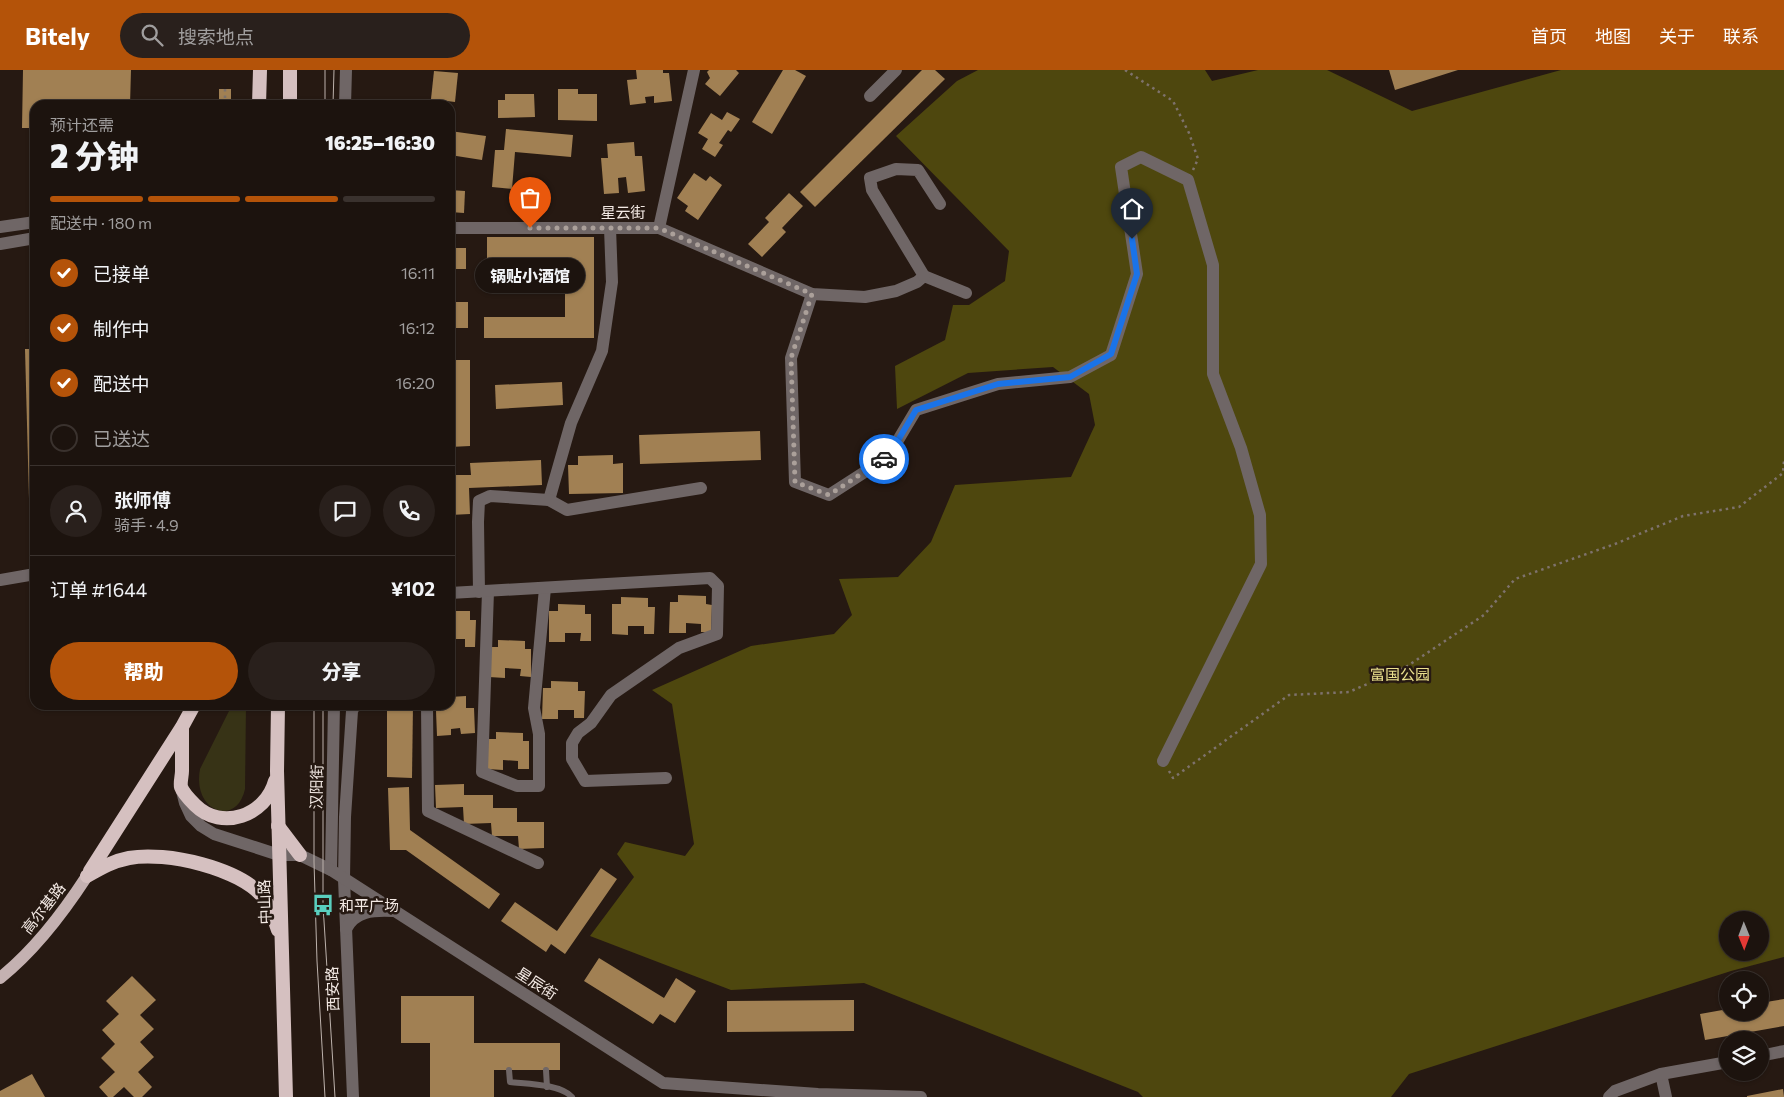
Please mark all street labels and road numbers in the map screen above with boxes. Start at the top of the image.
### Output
street label: 星云街 [600,203,646,221]
street label: 汉阳街 [307,764,325,810]
street label: 高尔基路 [17,879,69,937]
street label: 中山路 [254,879,274,925]
street label: 星辰街 [513,963,561,1003]
street label: 西安路 [322,966,342,1012]

